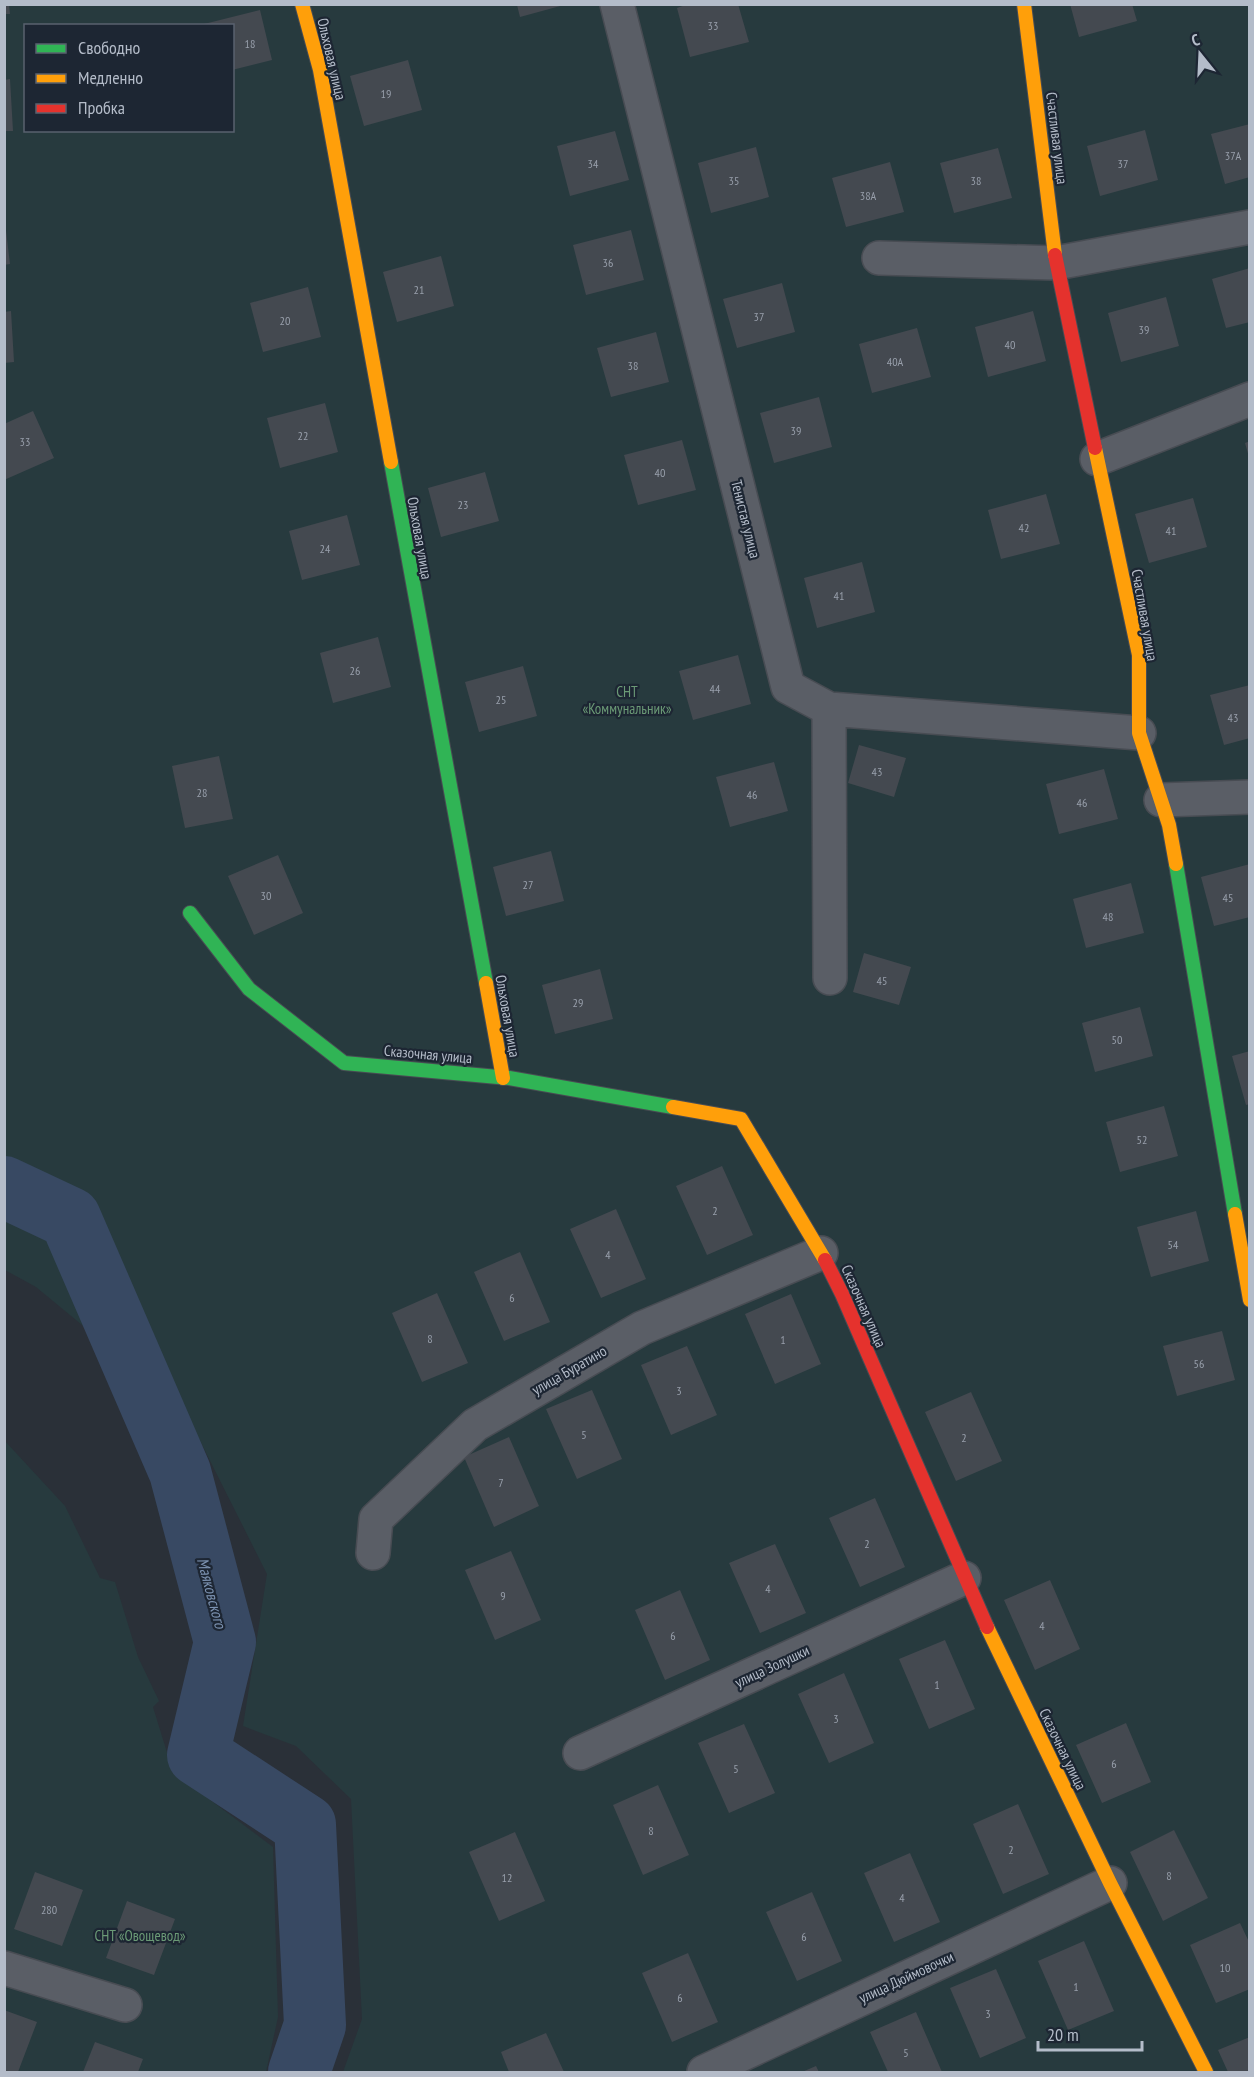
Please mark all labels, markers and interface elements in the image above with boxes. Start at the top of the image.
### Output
street label: Ольховая улица [313,16,351,102]
house number: 33 [708,18,718,33]
legend [24,24,234,132]
north arrow [1170,24,1230,84]
text: С [1189,29,1203,50]
text: Свободно [78,36,141,59]
house number: 18 [245,36,255,51]
text: Медленно [78,66,143,89]
house number: 19 [381,86,391,101]
street label: Счастливая улица [1042,91,1072,185]
text: Пробка [78,96,125,119]
house number: 37А [1225,148,1242,163]
house number: 34 [588,156,599,171]
house number: 37 [1118,156,1128,171]
house number: 35 [729,173,739,188]
house number: 38 [971,173,981,188]
house number: 38А [860,188,877,203]
house number: 36 [603,255,613,270]
house number: 21 [414,282,424,297]
house number: 37 [754,309,764,324]
house number: 20 [280,313,290,328]
house number: 39 [1139,322,1149,337]
house number: 40 [1005,337,1015,352]
house number: 40А [887,354,904,369]
house number: 38 [628,358,638,373]
house number: 39 [791,423,801,438]
house number: 22 [298,428,308,443]
house number: 33 [20,434,30,449]
house number: 40 [655,465,665,480]
street label: Тенистая улица [727,478,765,560]
street label: Ольховая улица [403,495,437,581]
house number: 23 [458,497,468,512]
house number: 42 [1019,520,1029,535]
house number: 41 [1166,523,1176,538]
house number: 24 [320,541,331,556]
street label: Счастливая улица [1128,568,1162,662]
house number: 41 [834,588,844,603]
house number: 26 [350,663,360,678]
house number: 44 [710,681,721,696]
park label: СНТ «Коммунальник» [582,682,672,718]
house number: 25 [496,692,506,707]
house number: 43 [1228,710,1238,725]
house number: 43 [872,764,882,779]
house number: 28 [197,785,207,800]
house number: 46 [747,787,757,802]
house number: 46 [1077,795,1087,810]
house number: 27 [523,877,533,892]
house number: 30 [261,888,271,903]
house number: 45 [1223,890,1233,905]
house number: 48 [1103,909,1113,924]
street label: Ольховая улица [491,973,525,1059]
house number: 45 [877,973,887,988]
house number: 29 [573,995,583,1010]
house number: 50 [1112,1032,1122,1047]
street label: Сказочная улица [383,1041,473,1067]
house number: 52 [1137,1132,1147,1147]
house number: 2 [712,1203,718,1218]
house number: 54 [1168,1237,1179,1252]
house number: 4 [605,1247,611,1262]
street label: Сказочная улица [837,1262,891,1350]
house number: 6 [509,1290,515,1305]
house number: 8 [427,1331,433,1346]
house number: 1 [780,1332,786,1347]
street label: улица Буратино [528,1341,610,1399]
house number: 56 [1194,1356,1204,1371]
house number: 3 [676,1383,682,1398]
house number: 5 [581,1427,587,1442]
house number: 2 [961,1430,967,1445]
house number: 7 [498,1475,504,1490]
house number: 2 [864,1536,870,1551]
water label: Маяковского [193,1555,231,1632]
house number: 4 [765,1581,771,1596]
house number: 9 [500,1588,506,1603]
house number: 4 [1039,1618,1045,1633]
house number: 6 [670,1628,676,1643]
street label: улица Золушки [732,1640,812,1692]
house number: 1 [934,1677,940,1692]
street label: Сказочная улица [1035,1705,1091,1793]
house number: 3 [833,1711,839,1726]
house number: 6 [1111,1756,1117,1771]
house number: 5 [733,1761,739,1776]
house number: 8 [648,1823,654,1838]
house number: 2 [1008,1842,1014,1857]
house number: 8 [1166,1868,1172,1883]
house number: 12 [502,1870,512,1885]
house number: 4 [899,1890,905,1905]
house number: 280 [41,1902,57,1917]
park label: СНТ «Овощевод» [94,1926,186,1945]
house number: 6 [801,1929,807,1944]
street label: улица Дюймовочки [856,1947,956,2007]
house number: 10 [1220,1960,1230,1975]
house number: 1 [1073,1979,1079,1994]
house number: 6 [677,1990,683,2005]
house number: 3 [985,2006,991,2021]
scale bar [1038,2014,1142,2052]
text: 20 m [1047,2023,1079,2046]
house number: 5 [903,2045,909,2060]

